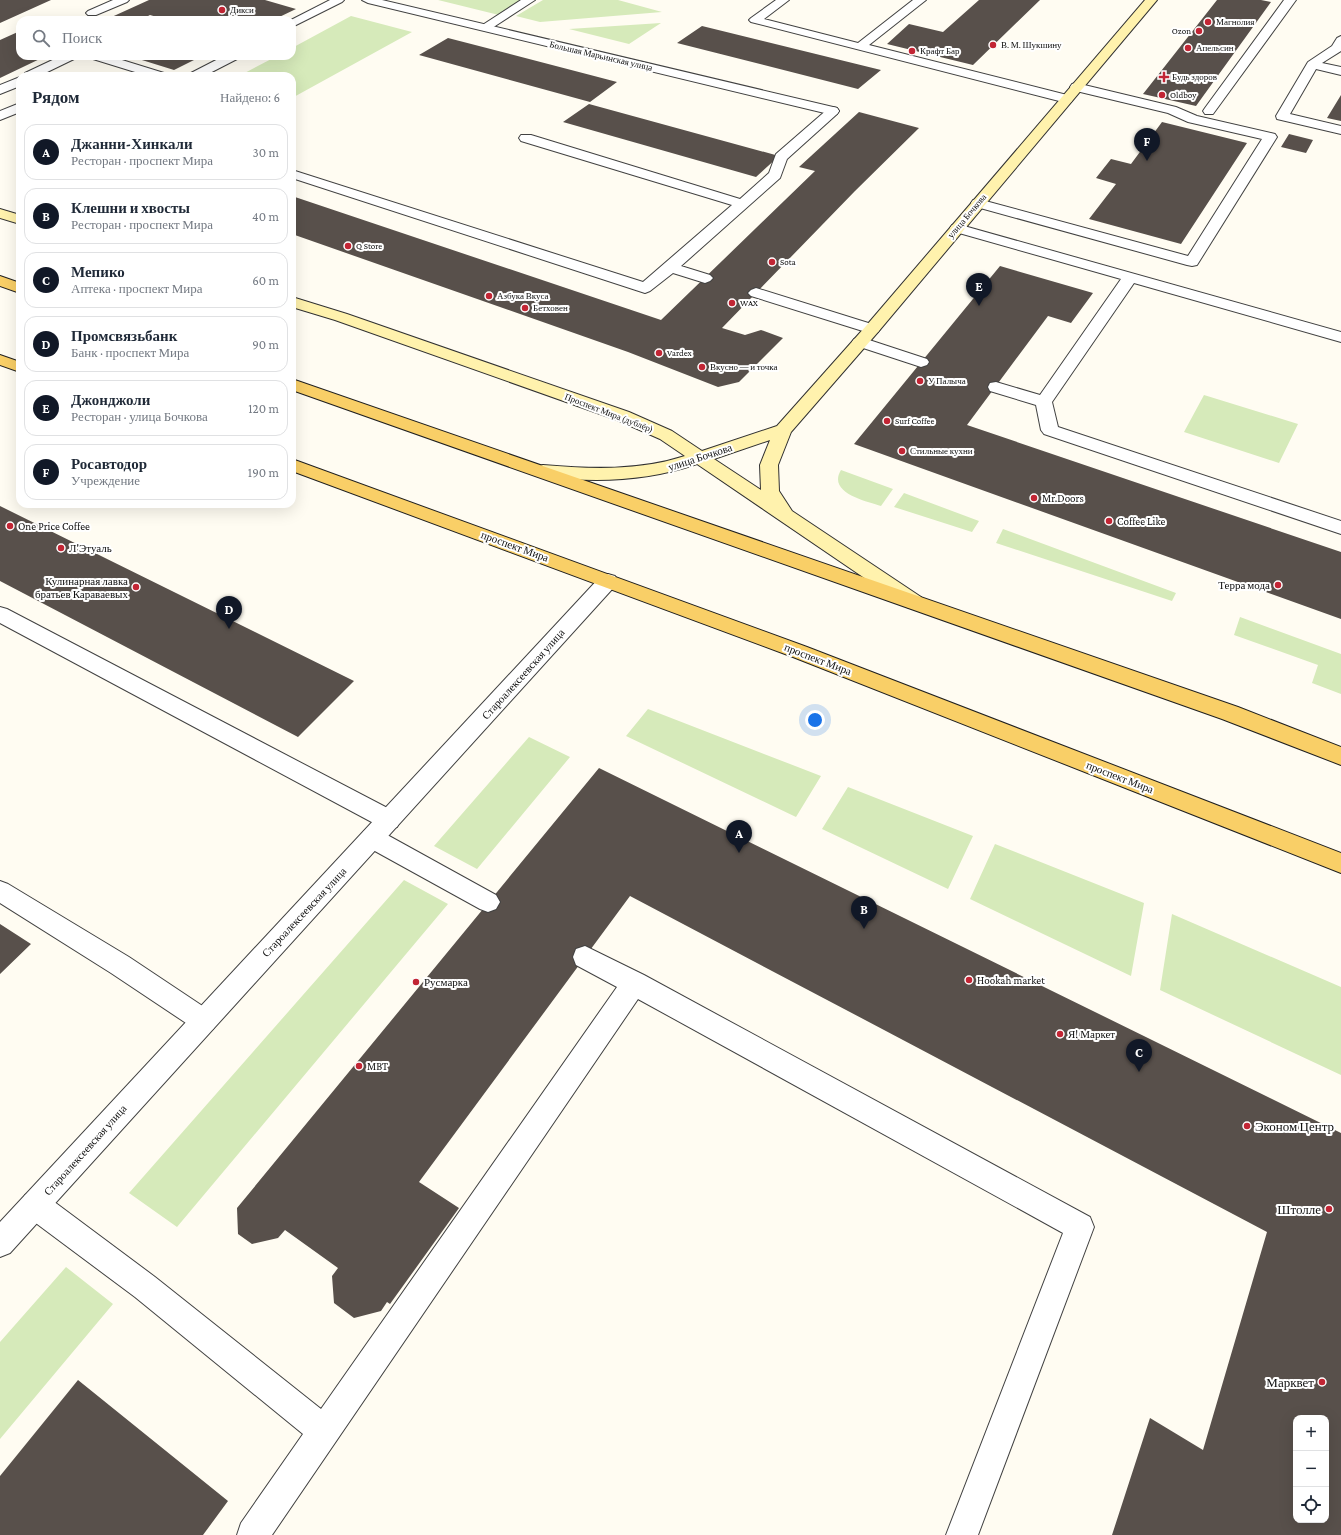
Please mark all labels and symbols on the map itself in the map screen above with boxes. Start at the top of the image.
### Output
marker: Дикси [217,5,227,15]
place label: Дикси [230,5,254,15]
marker: Магнолия [1203,17,1213,27]
place label: Магнолия [1216,17,1254,27]
place label: Ozon [1172,26,1191,36]
marker: Ozon [1194,26,1204,36]
street label: Большая Марьинская улица [549,39,653,73]
marker: В. М. Шукшину [988,40,998,50]
place label: В. М. Шукшину [1001,40,1062,50]
marker: Апельсин [1183,43,1193,53]
place label: Апельсин [1196,43,1234,53]
marker: Крафт Бар [907,46,917,56]
place label: Крафт Бар [920,46,960,56]
marker: Будь здоров [1159,72,1169,82]
place label: Будь здоров [1172,72,1217,82]
marker: Oldboy [1157,90,1167,100]
place label: Oldboy [1170,90,1197,100]
pin: F [1134,128,1160,161]
street label: улица Бочкова [946,192,988,240]
marker: Q Store [343,241,353,251]
place label: Q Store [356,241,382,251]
marker: Sota [767,257,777,267]
place label: Sota [780,257,796,267]
pin: E [966,273,992,306]
marker: Азбука Вкуса [484,291,494,301]
place label: Азбука Вкуса [497,291,549,301]
marker: WAX [727,298,737,308]
place label: WAX [740,298,759,308]
marker: Бетховен [520,303,530,313]
place label: Бетховен [533,303,568,313]
marker: Vardex [654,348,664,358]
place label: Vardex [667,348,692,358]
marker: Вкусно — и точка [697,362,707,372]
place label: Вкусно — и точка [710,362,778,372]
marker: У Палыча [915,376,925,386]
place label: У Палыча [928,376,966,386]
street label: Проспект Мира (дублёр) [563,391,655,435]
marker: Surf Coffee [882,416,892,426]
place label: Surf Coffee [895,416,934,426]
street label: улица Бочкова [667,441,734,473]
marker: Стильные кухни [897,446,907,456]
place label: Стильные кухни [910,446,973,456]
place label: Mr.Doors [1042,492,1084,504]
marker: Mr.Doors [1029,493,1039,503]
place label: Coffee Like [1117,515,1166,527]
marker: Coffee Like [1104,516,1114,526]
place label: One Price Coffee [18,520,90,532]
marker: One Price Coffee [5,521,15,531]
street label: проспект Мира [480,528,550,564]
place label: Л'Этуаль [69,542,112,554]
marker: Л'Этуаль [56,543,66,553]
place label: Кулинарная лавка братьев Караваевых [35,575,128,600]
place label: Терра мода [1218,579,1270,591]
marker: Терра мода [1273,580,1283,590]
marker: Кулинарная лавка братьев Караваевых [131,582,141,592]
pin: D [216,596,242,629]
street label: Староалексеевская улица [479,626,567,722]
street label: проспект Мира [783,641,853,677]
your location [805,710,825,730]
street label: проспект Мира [1085,759,1155,795]
pin: A [726,820,752,853]
street label: Староалексеевская улица [260,865,349,959]
pin: B [851,896,877,929]
place label: Hookah market [977,974,1045,986]
marker: Hookah market [964,975,974,985]
place label: Русмарка [424,976,468,988]
marker: Русмарка [411,977,421,987]
place label: Я! Маркет [1068,1028,1115,1040]
marker: Я! Маркет [1055,1029,1065,1039]
pin: C [1126,1039,1152,1072]
place label: MBT [367,1060,388,1072]
marker: MBT [354,1061,364,1071]
street label: Староалексеевская улица [41,1102,129,1198]
place label: Эконом Центр [1255,1119,1334,1134]
marker: Эконом Центр [1242,1121,1252,1131]
place label: Штолле [1277,1202,1321,1217]
marker: Штолле [1324,1204,1334,1214]
place label: Марквет [1266,1375,1314,1390]
marker: Марквет [1317,1377,1327,1387]

